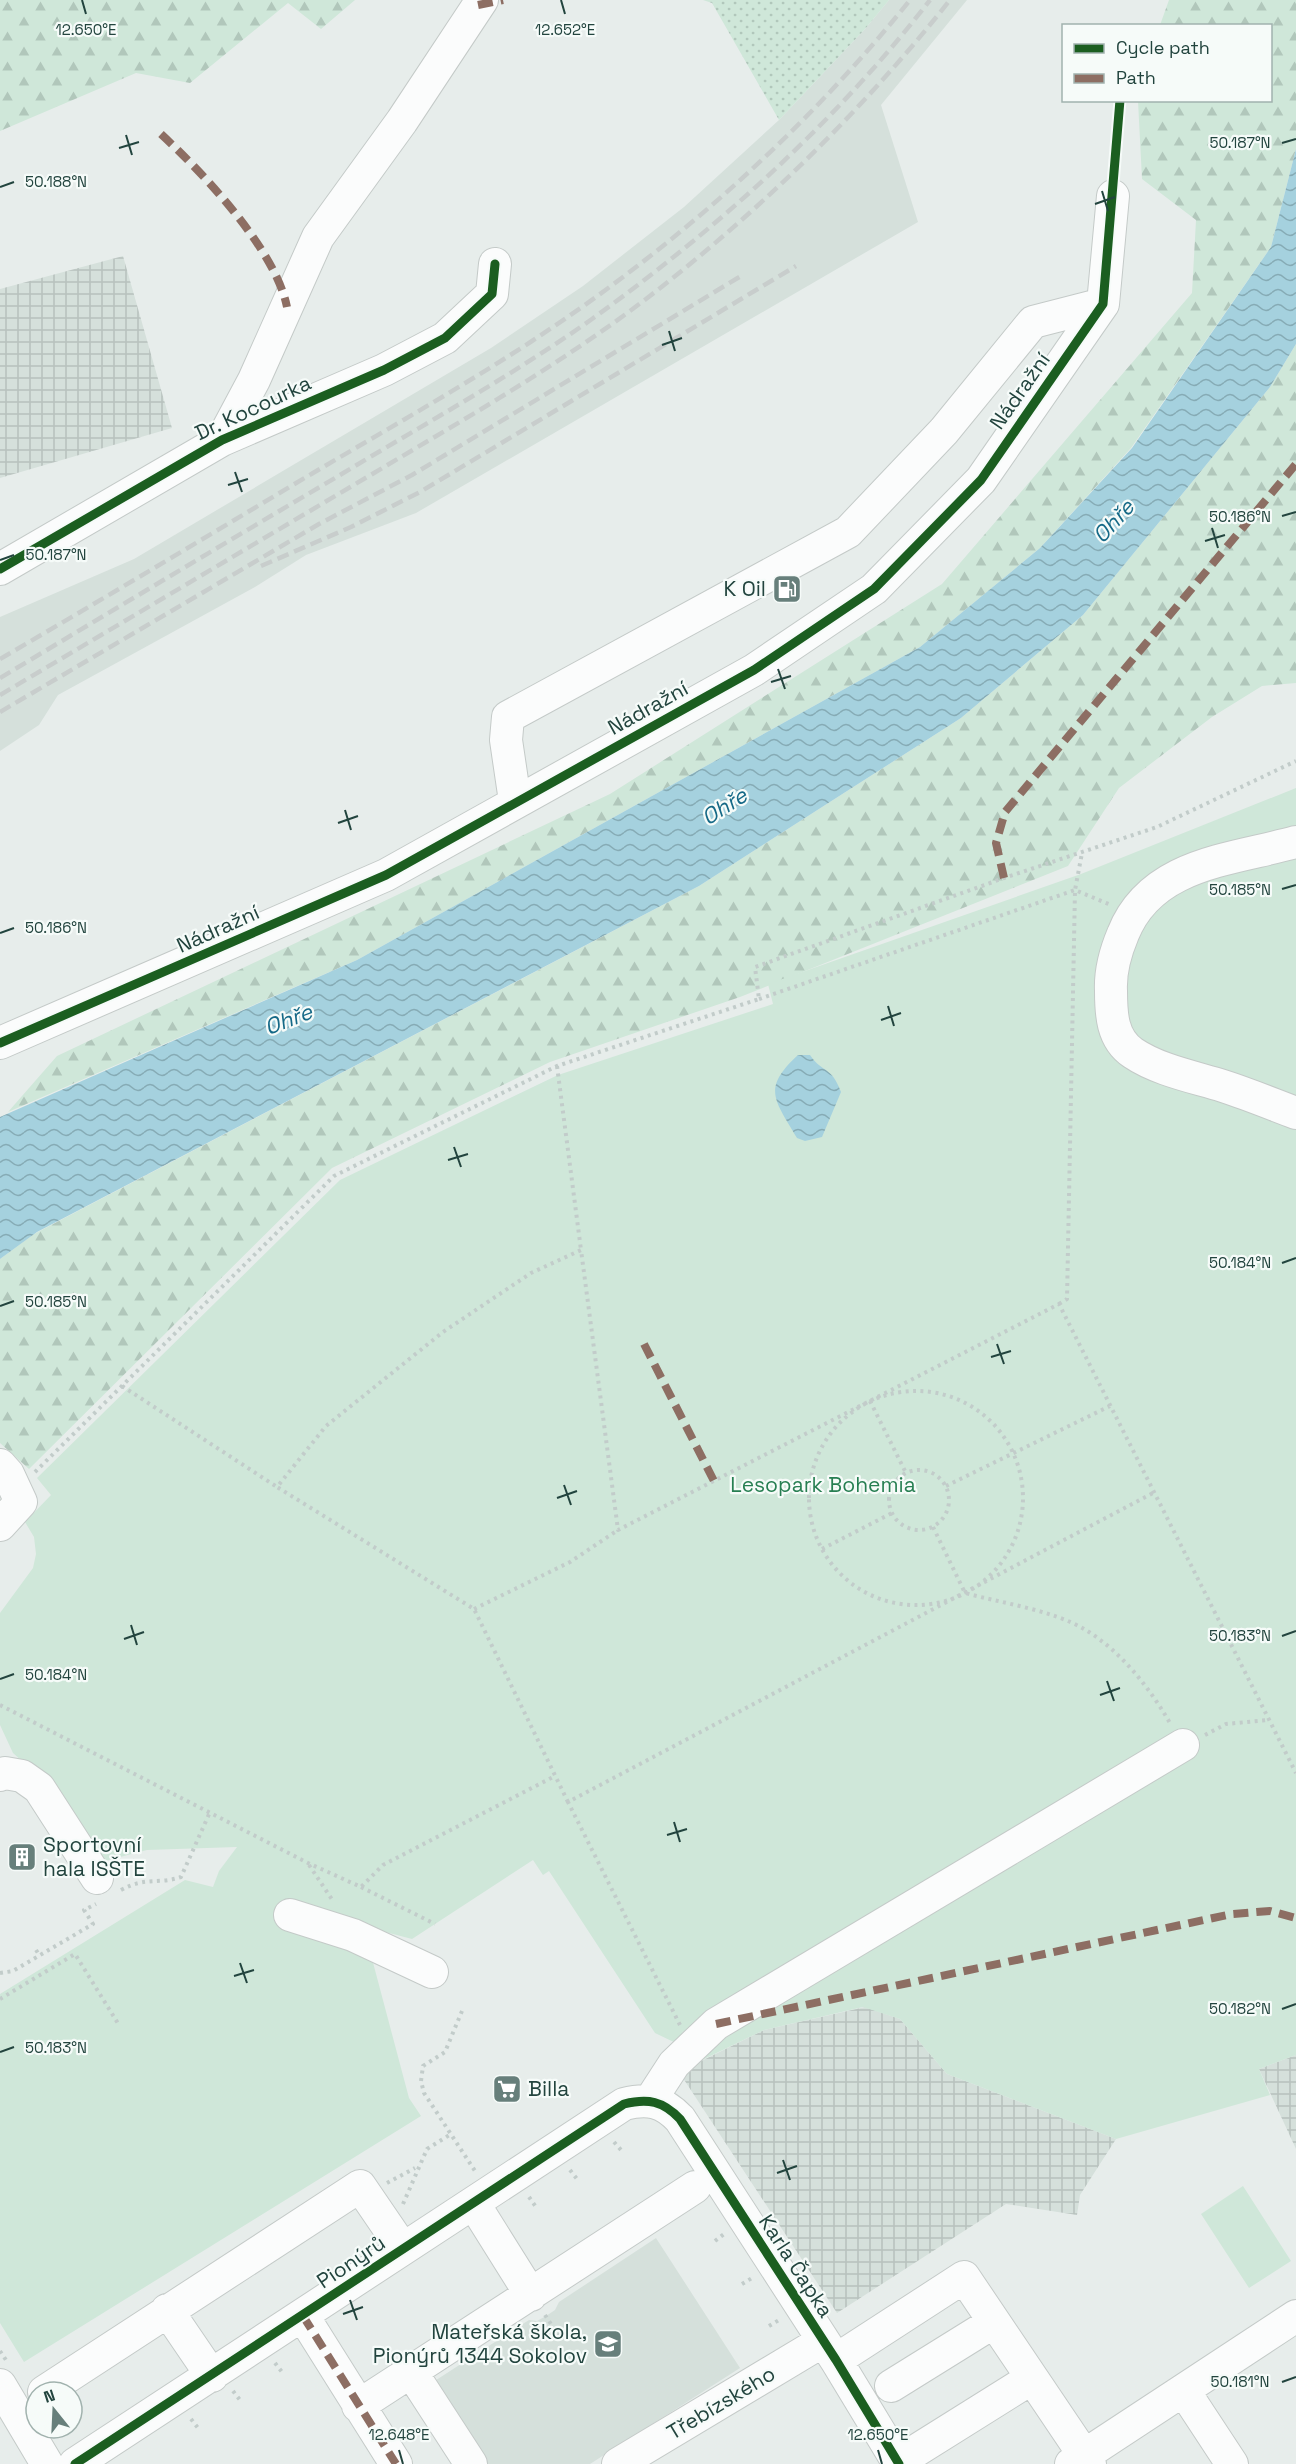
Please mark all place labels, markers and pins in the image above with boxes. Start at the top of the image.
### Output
fuel station icon: K Oil [771,573,803,605]
place label: K Oil [723,575,766,602]
place label: Sportovní hala ISŠTE [43,1831,145,1882]
building icon: Sportovní hala ISŠTE [6,1841,38,1873]
supermarket icon: Billa [491,2073,523,2105]
place label: Billa [528,2075,569,2102]
place label: Mateřská škola, Pionýrů 1344 Sokolov [373,2318,587,2369]
school or university icon: Mateřská škola, Pionýrů 1344 Sokolov [592,2328,624,2360]

